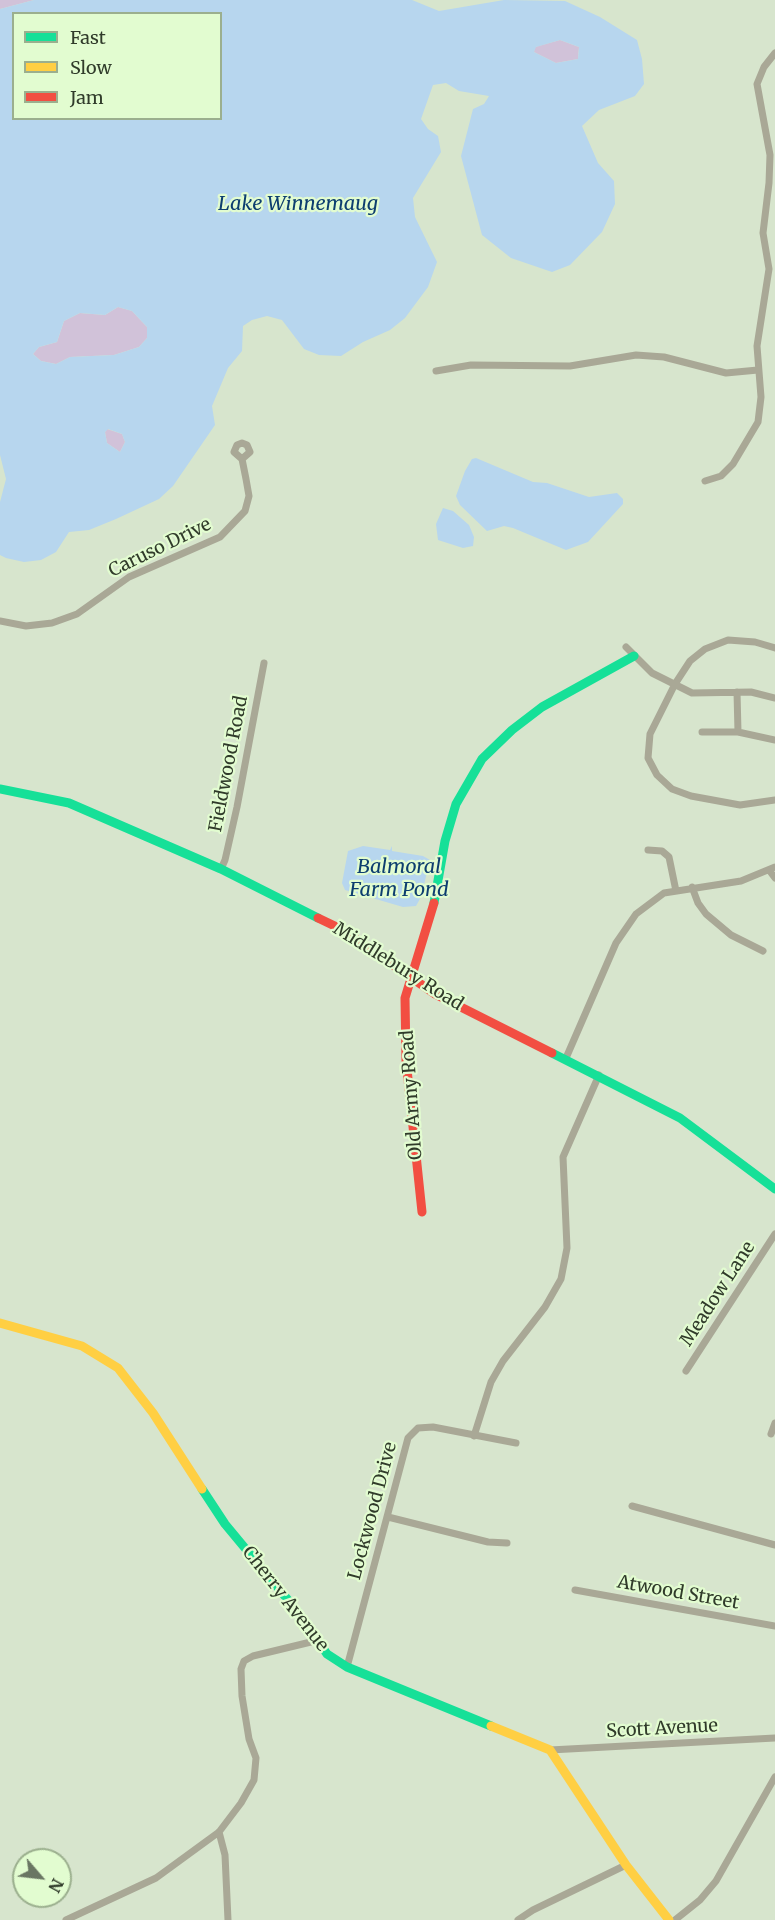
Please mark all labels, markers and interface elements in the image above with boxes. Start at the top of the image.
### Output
legend [12,12,222,120]
text: Fast [70,26,106,49]
text: Slow [70,56,112,79]
text: Jam [70,86,104,109]
water label: Lake Winnemaug [218,192,378,216]
street label: Caruso Drive [105,514,215,582]
street label: Fieldwood Road [205,694,253,834]
water label: Balmoral Farm Pond [349,855,449,902]
street label: Middlebury Road [329,918,467,1016]
street label: Old Army Road [397,1029,427,1161]
street label: Meadow Lane [676,1238,760,1350]
street label: Lockwood Drive [344,1440,402,1582]
street label: Cherry Avenue [237,1542,333,1656]
street label: Atwood Street [615,1572,741,1614]
street label: Scott Avenue [606,1715,718,1743]
north arrow [12,1848,72,1908]
text: N [44,1875,68,1896]

